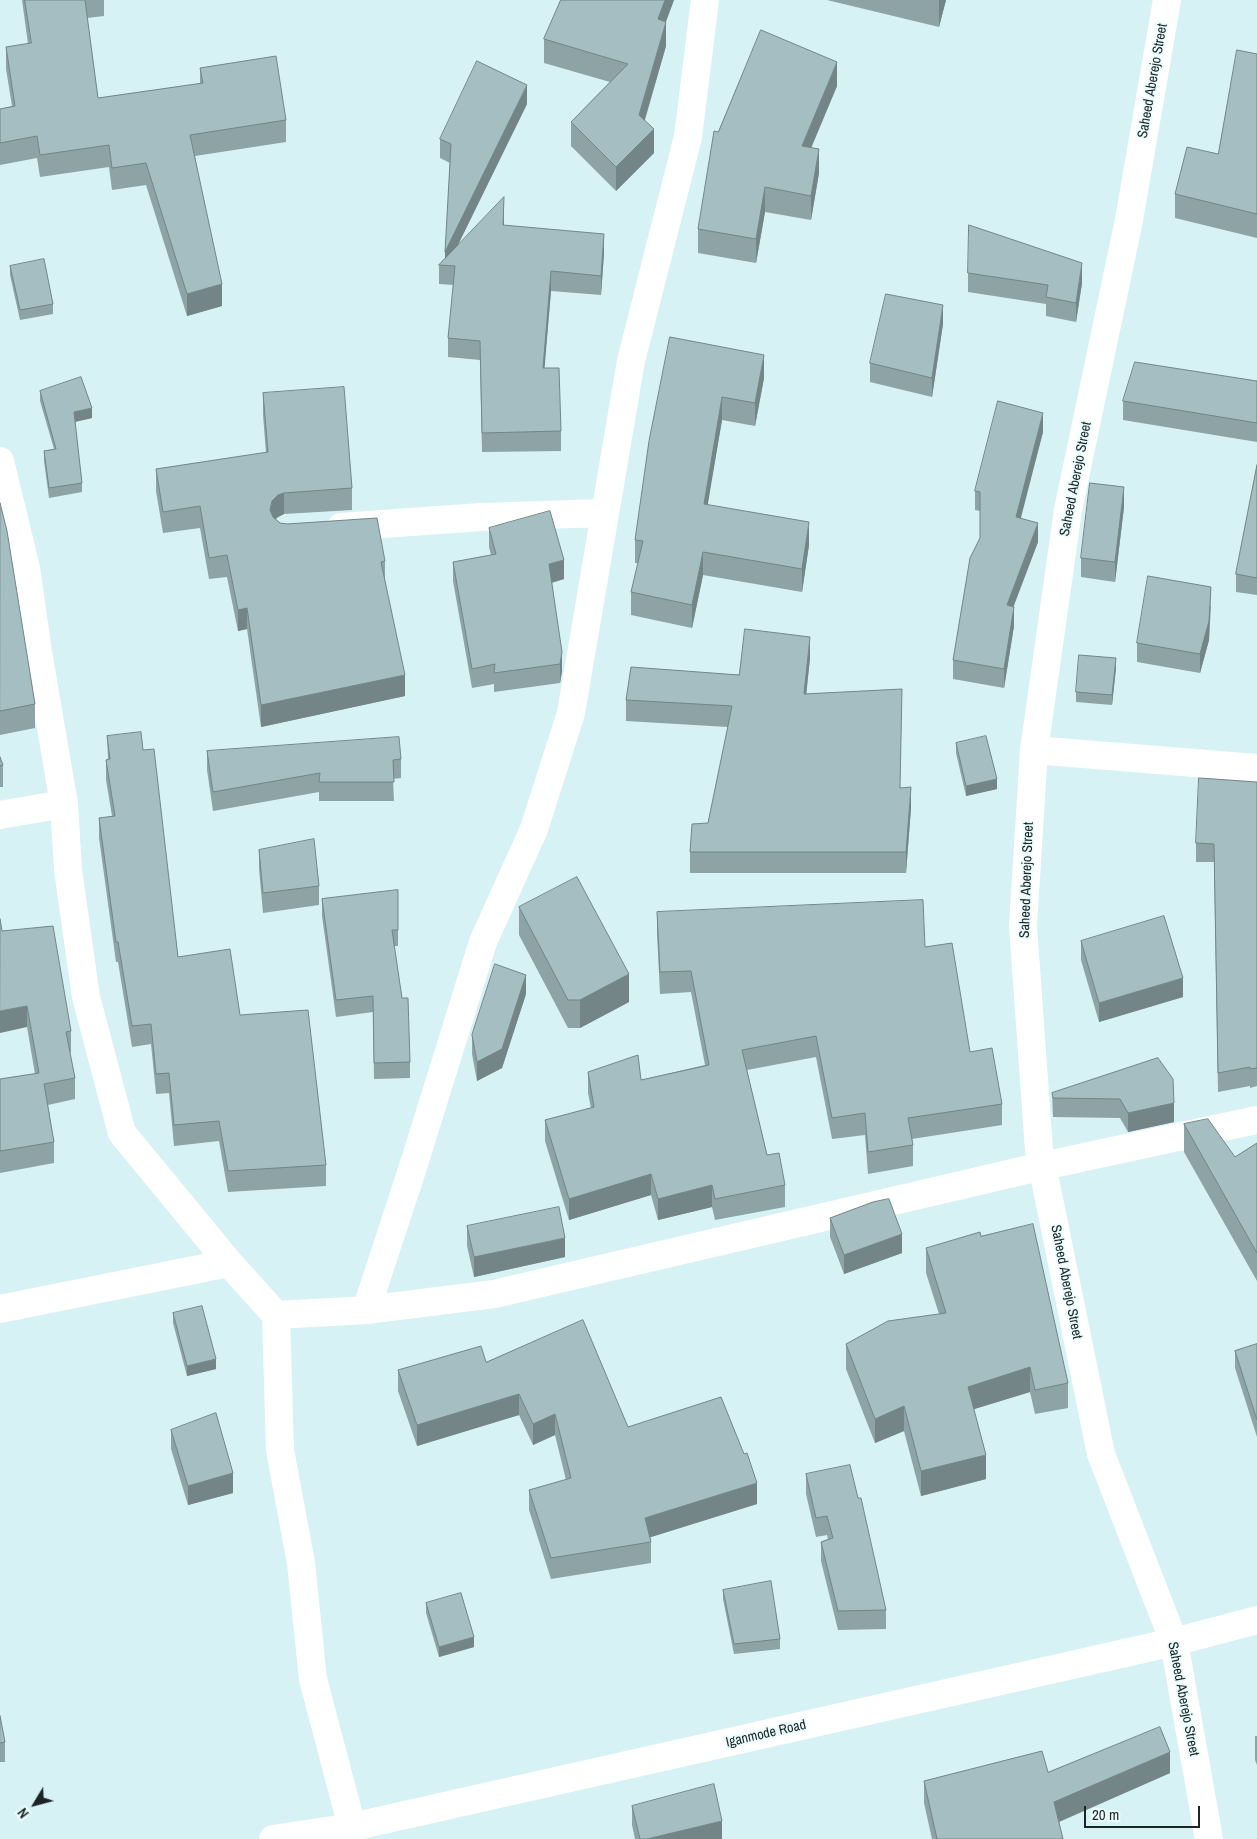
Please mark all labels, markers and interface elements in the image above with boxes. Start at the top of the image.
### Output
street label: Saheed Aberejo Street [1135,22,1171,140]
street label: Saheed Aberejo Street [1057,420,1095,538]
street label: Saheed Aberejo Street [1017,822,1037,938]
street label: Saheed Aberejo Street [1047,1223,1085,1341]
street label: Saheed Aberejo Street [1164,1640,1202,1758]
street label: Iganmode Road [724,1717,808,1751]
north arrow [10,1779,60,1829]
scale bar [1087,1796,1203,1828]
text: N [13,1804,33,1822]
text: 20 m [1092,1804,1119,1825]

